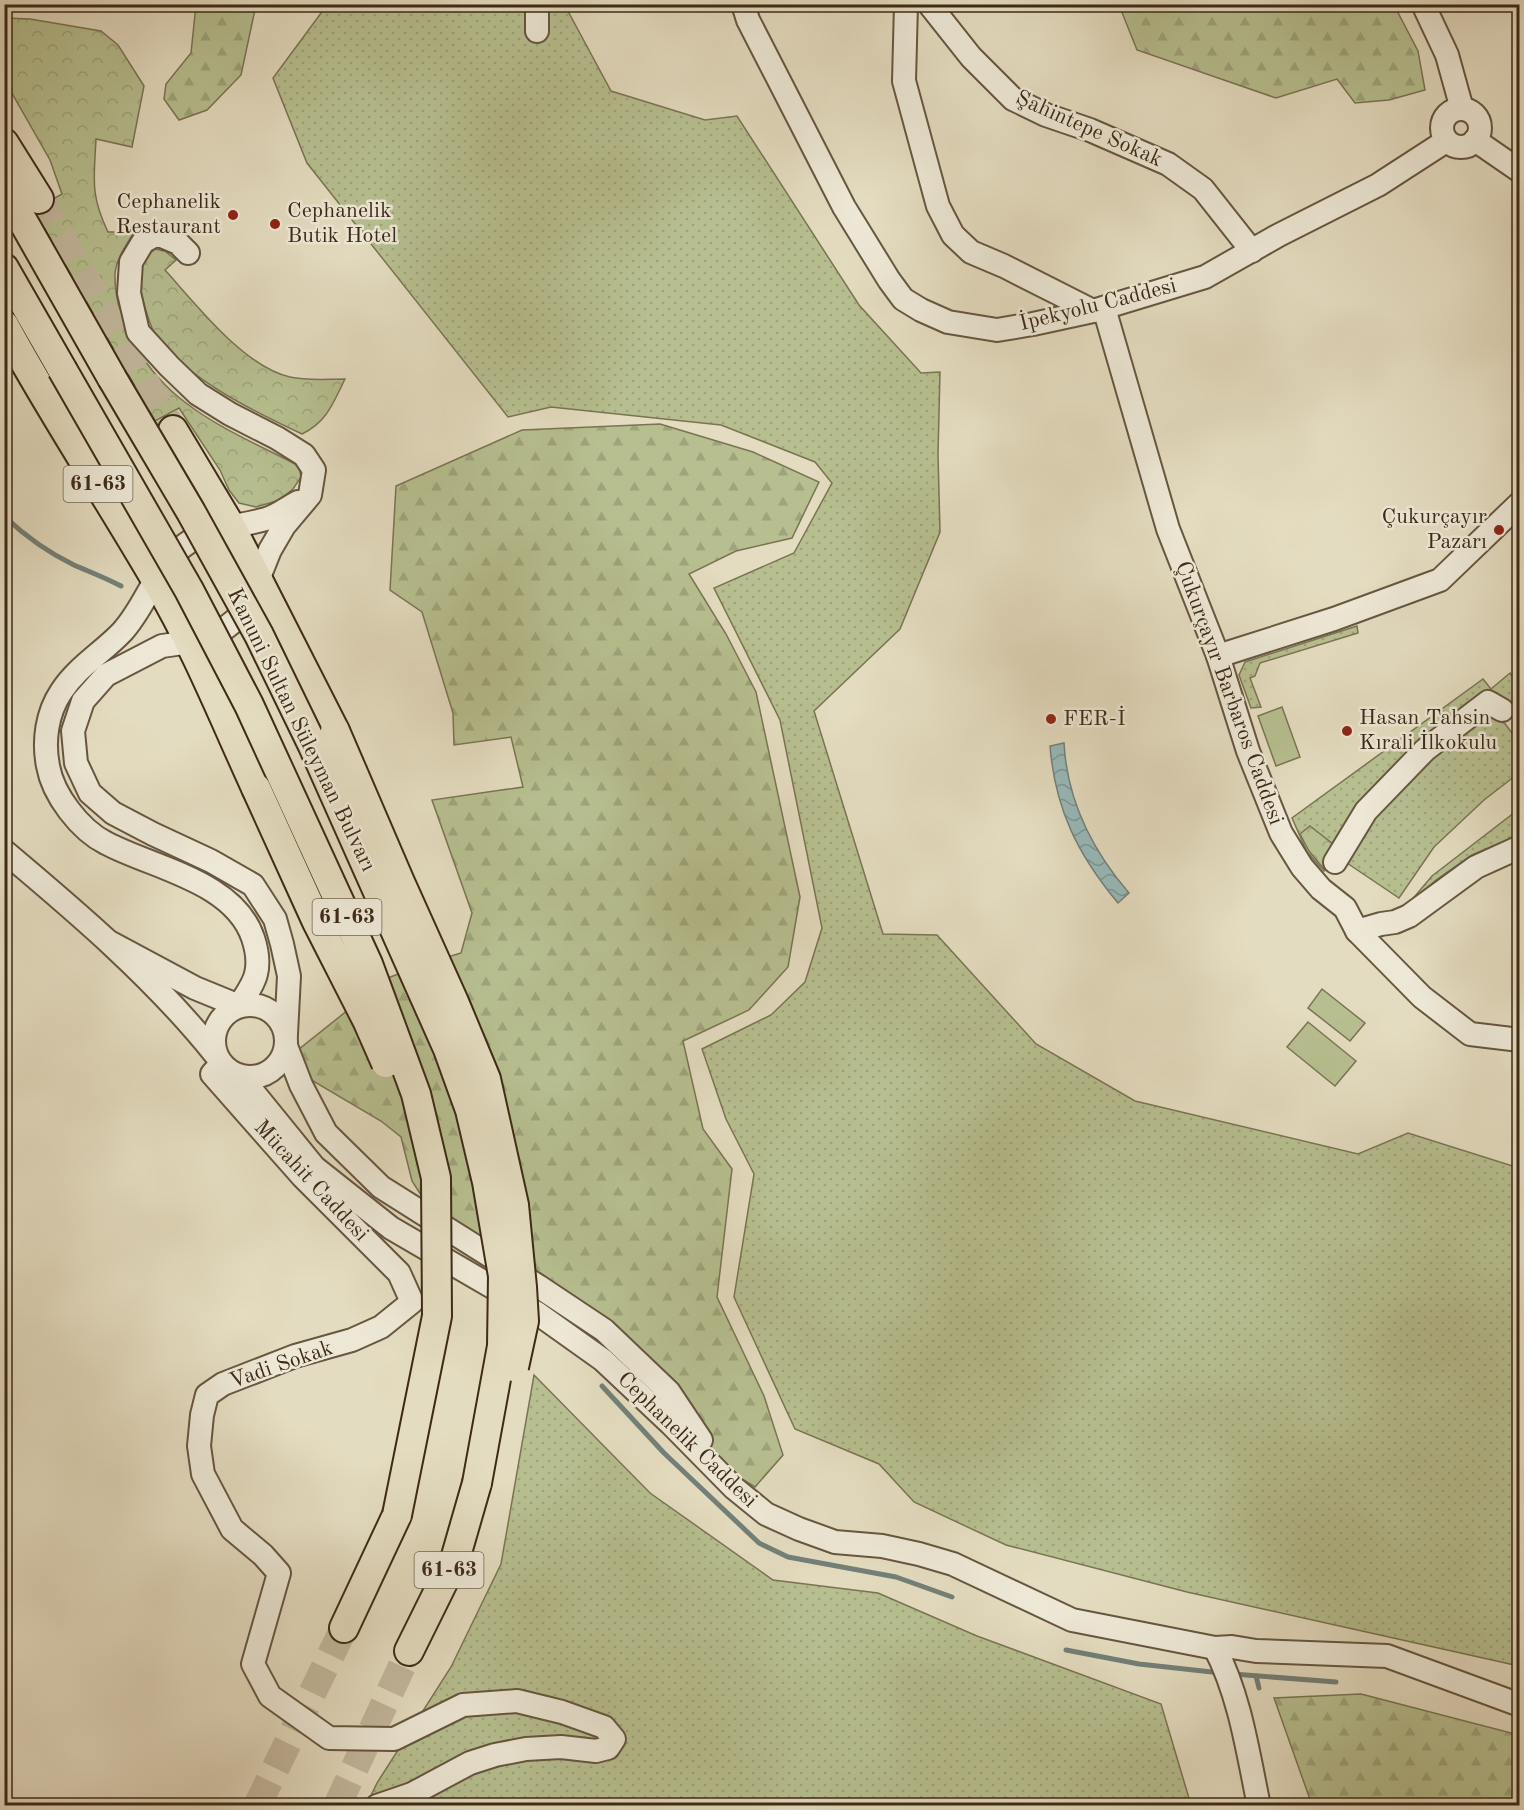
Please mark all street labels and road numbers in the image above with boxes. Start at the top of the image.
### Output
street label: Şahintepe Sokak [1012,87,1166,171]
street label: İpekyolu Caddesi [1016,272,1179,335]
road number: 61-63 [63,466,132,502]
street label: Çukurçayır Barbaros Caddesi [1171,558,1287,828]
street label: Kanuni Sultan Süleyman Bulvarı [223,585,379,875]
road number: 61-63 [312,899,382,935]
street label: Mücahit Caddesi [250,1116,372,1246]
street label: Vadi Sokak [226,1337,336,1393]
street label: Cephanelik Caddesi [613,1368,761,1512]
road number: 61-63 [414,1552,484,1588]

